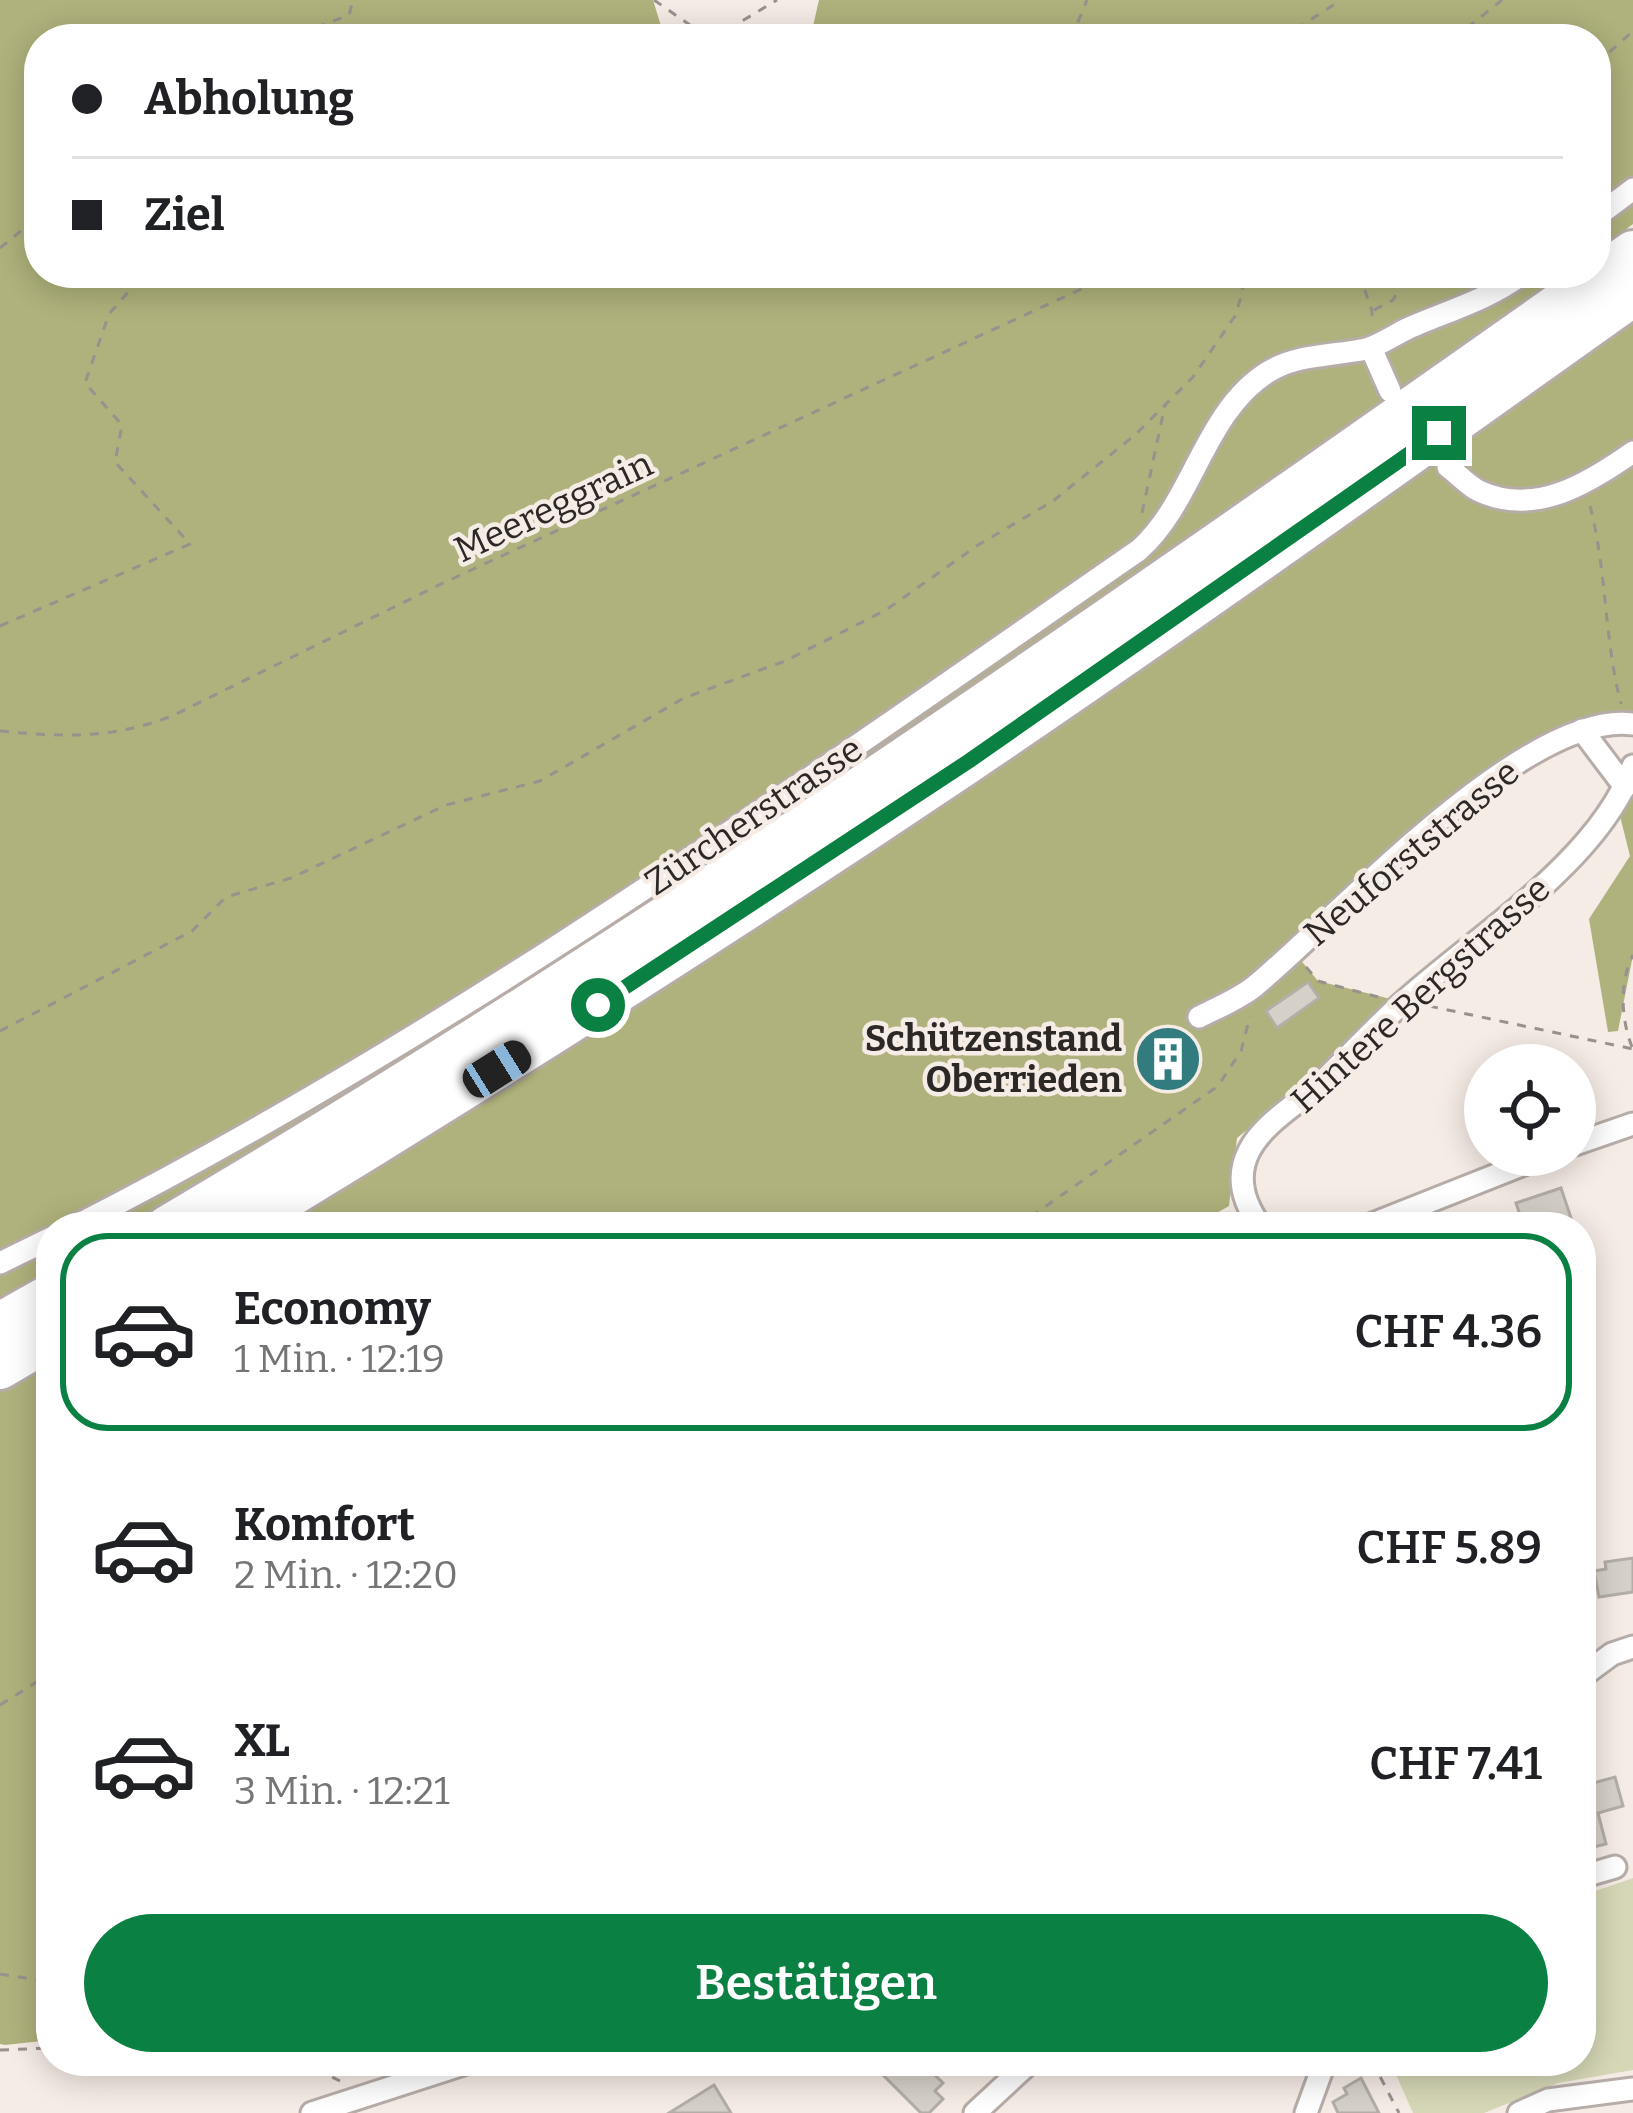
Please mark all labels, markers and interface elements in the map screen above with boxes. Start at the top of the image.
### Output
text: Abholung [144,72,354,126]
text: Ziel [144,188,225,242]
route end [1412,406,1466,460]
street label: Meereggrain [447,442,660,572]
street label: Zürcherstrasse [636,727,871,905]
street label: Neuforststrasse [1295,750,1528,955]
street label: Hintere Bergstrasse [1282,867,1559,1122]
route start [571,978,625,1032]
place label: Schützenstand Oberrieden [865,1017,1122,1102]
building icon: Schützenstand Oberrieden [1133,1024,1203,1094]
car [457,1035,537,1103]
map controls [1464,1044,1596,1176]
button: locate [1464,1044,1596,1176]
icon: car [90,1278,198,1386]
text: Economy [234,1282,431,1336]
text: CHF 4.36 [1354,1305,1542,1359]
text: 1 Min. · 12:19 [234,1336,445,1382]
icon: car [90,1494,198,1602]
text: Komfort [234,1498,415,1552]
text: CHF 5.89 [1357,1521,1542,1575]
text: 2 Min. · 12:20 [234,1552,458,1598]
icon: car [90,1710,198,1818]
text: XL [234,1714,290,1768]
text: CHF 7.41 [1369,1737,1542,1791]
text: 3 Min. · 12:21 [234,1768,450,1814]
button: Bestätigen [84,1914,1548,2052]

